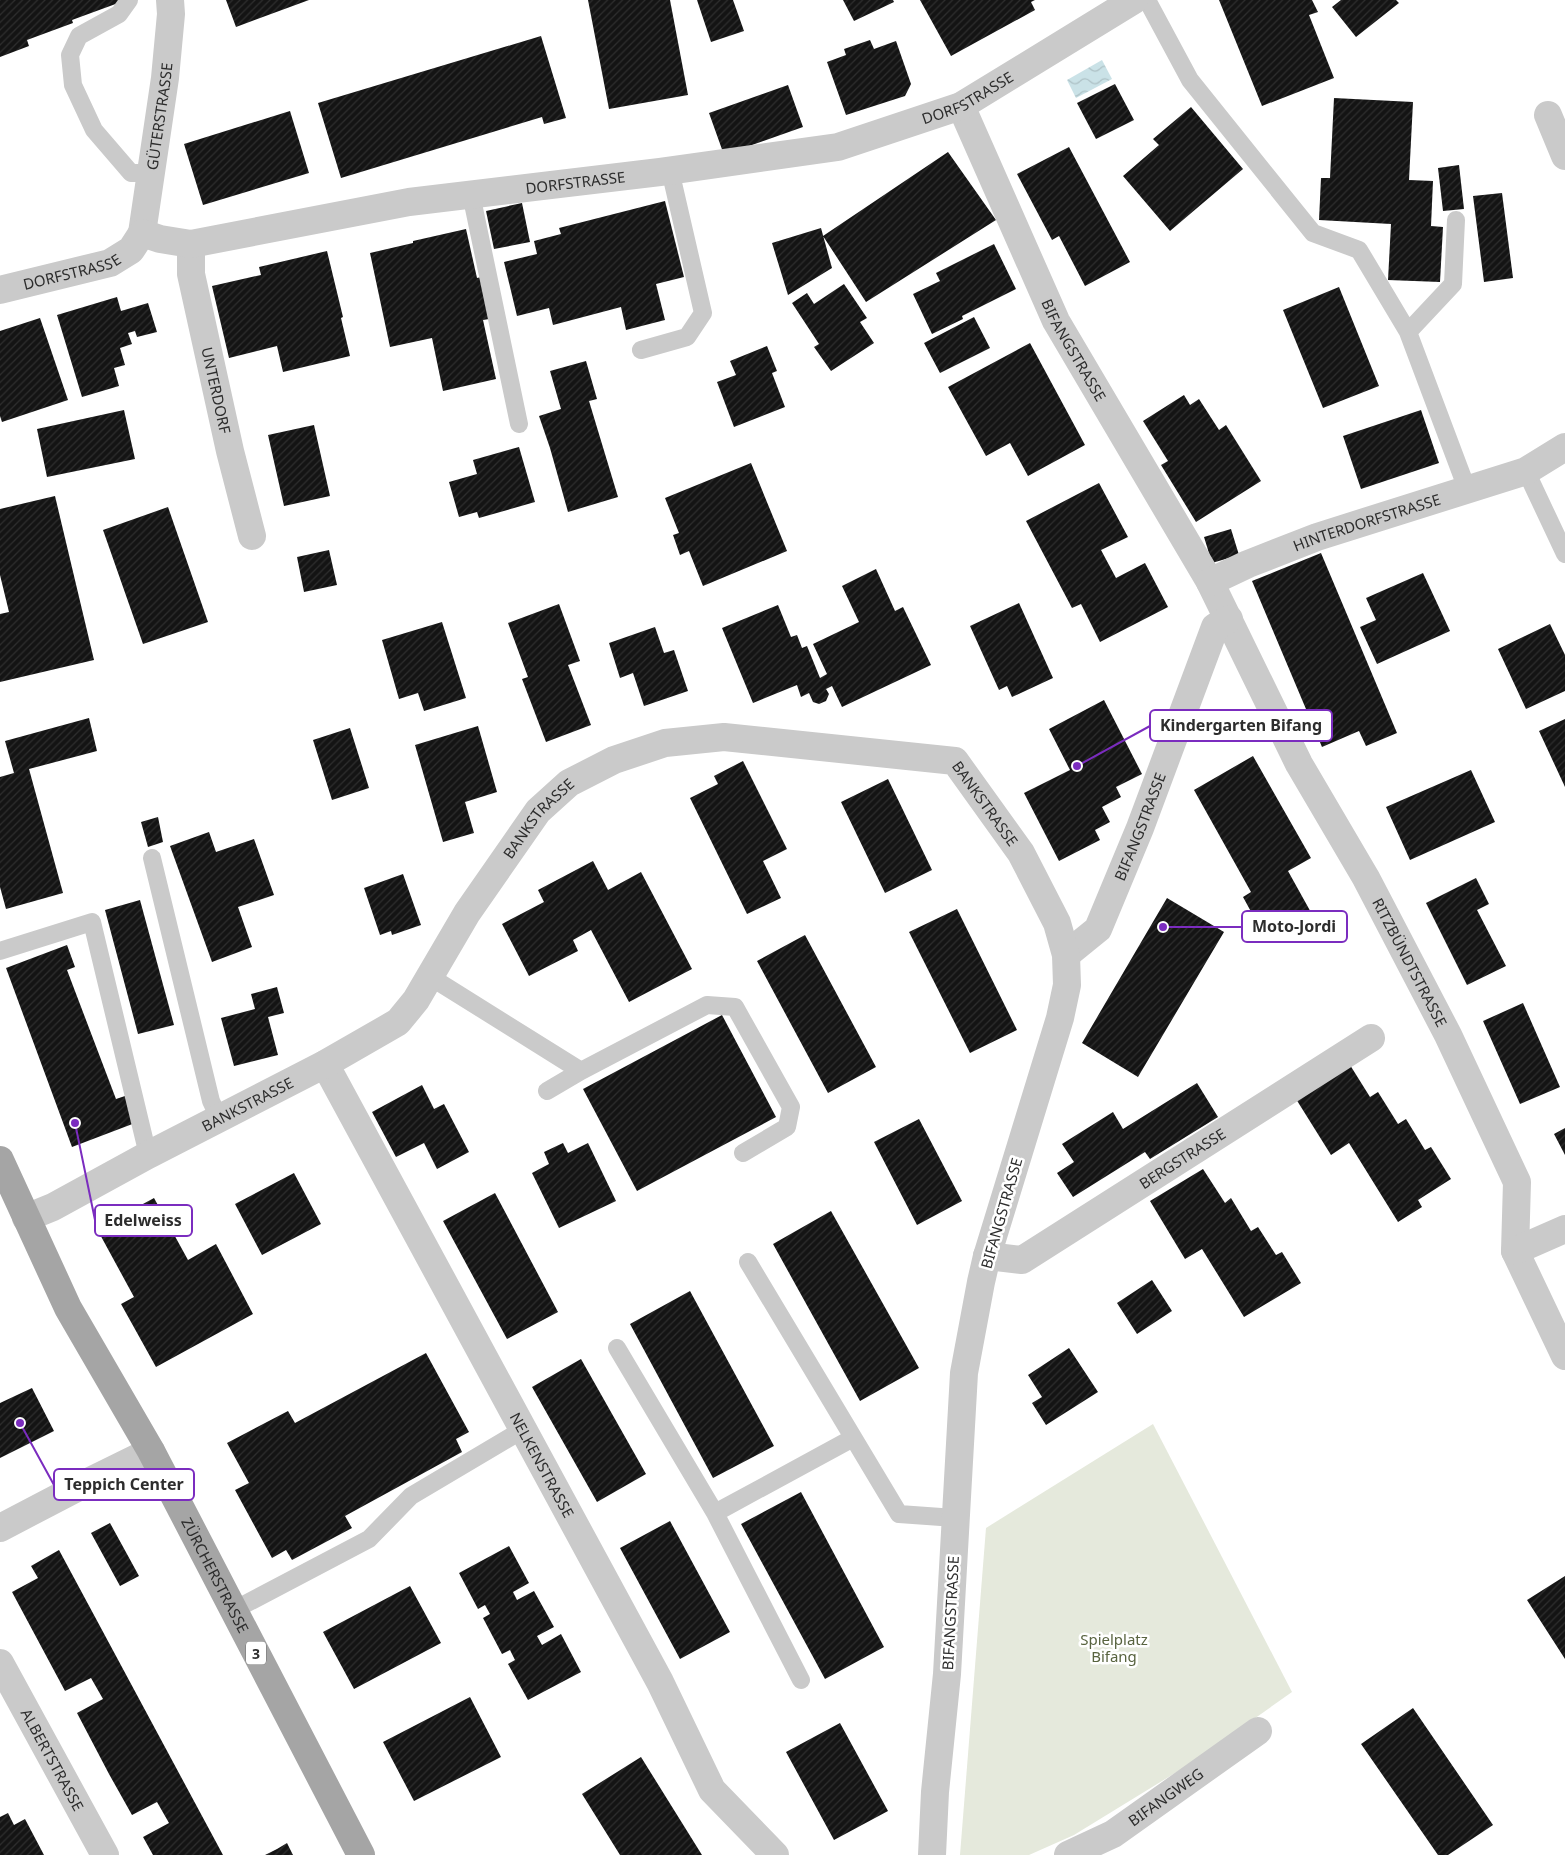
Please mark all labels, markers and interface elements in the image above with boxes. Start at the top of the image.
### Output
street label: GÜTERSTRASSE [141,62,176,171]
street label: DORFSTRASSE [919,66,1017,128]
street label: DORFSTRASSE [524,166,626,198]
street label: DORFSTRASSE [21,249,124,294]
street label: BIFANGSTRASSE [1037,296,1111,405]
street label: UNTERDORF [197,345,236,436]
street label: HINTERDORFSTRASSE [1290,489,1443,555]
callout: Kindergarten Bifang [1150,710,1332,741]
text: Kindergarten Bifang [1160,714,1322,736]
street label: BANKSTRASSE [948,757,1023,850]
street label: BIFANGSTRASSE [1109,769,1170,883]
street label: BANKSTRASSE [498,773,578,862]
street label: RITZBÜNDTSTRASSE [1368,894,1452,1030]
callout: Moto-Jordi [1242,911,1347,942]
text: Moto-Jordi [1252,915,1336,937]
street label: BANKSTRASSE [198,1072,296,1136]
street label: BERGSTRASSE [1135,1123,1229,1193]
street label: BIFANGSTRASSE [976,1155,1026,1271]
callout: Edelweiss [95,1205,192,1236]
text: Edelweiss [104,1209,182,1231]
street label: NELKENSTRASSE [506,1409,579,1521]
callout: Teppich Center [54,1469,194,1500]
text: Teppich Center [64,1473,184,1495]
street label: ZÜRCHERSTRASSE [177,1514,254,1636]
street label: BIFANGSTRASSE [937,1555,963,1671]
park label: Spielplatz Bifang [1080,1629,1148,1666]
road number: 3 [246,1642,266,1665]
street label: ALBERTSTRASSE [17,1705,89,1814]
street label: BIFANGWEG [1124,1763,1207,1830]

